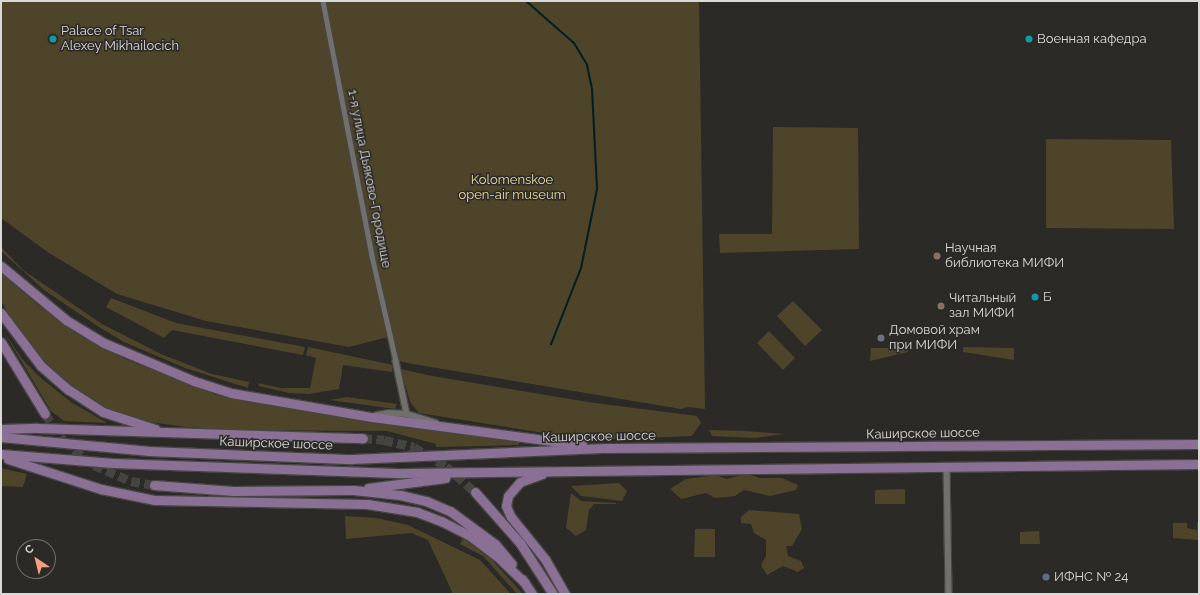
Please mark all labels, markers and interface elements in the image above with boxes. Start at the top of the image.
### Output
place label: Palace of Tsar Alexey Mikhailocich [61,24,179,55]
place label: Военная кафедра [1037,31,1146,47]
marker: Palace of Tsar Alexey Mikhailocich [48,34,58,44]
marker: Военная кафедра [1024,34,1034,44]
street label: 1-я улица Дьяково-Городище [344,88,394,270]
park label: Kolomenskoe open-air museum [458,173,566,204]
place label: Научная библиотека МИФИ [945,241,1064,272]
marker: Научная библиотека МИФИ [932,251,942,261]
place label: Б [1043,289,1051,305]
place label: Читальный зал МИФИ [949,291,1016,322]
marker: Б [1030,292,1040,302]
marker: Читальный зал МИФИ [936,301,946,311]
place label: Домовой храм при МИФИ [889,323,980,354]
marker: Домовой храм при МИФИ [876,333,886,343]
street label: Каширское шоссе [866,425,980,443]
street label: Каширское шоссе [542,428,656,446]
street label: Каширское шоссе [219,434,333,454]
north arrow [16,539,56,579]
text: С [23,542,36,557]
place label: ИФНС № 24 [1054,569,1128,585]
marker: ИФНС № 24 [1041,572,1051,582]

